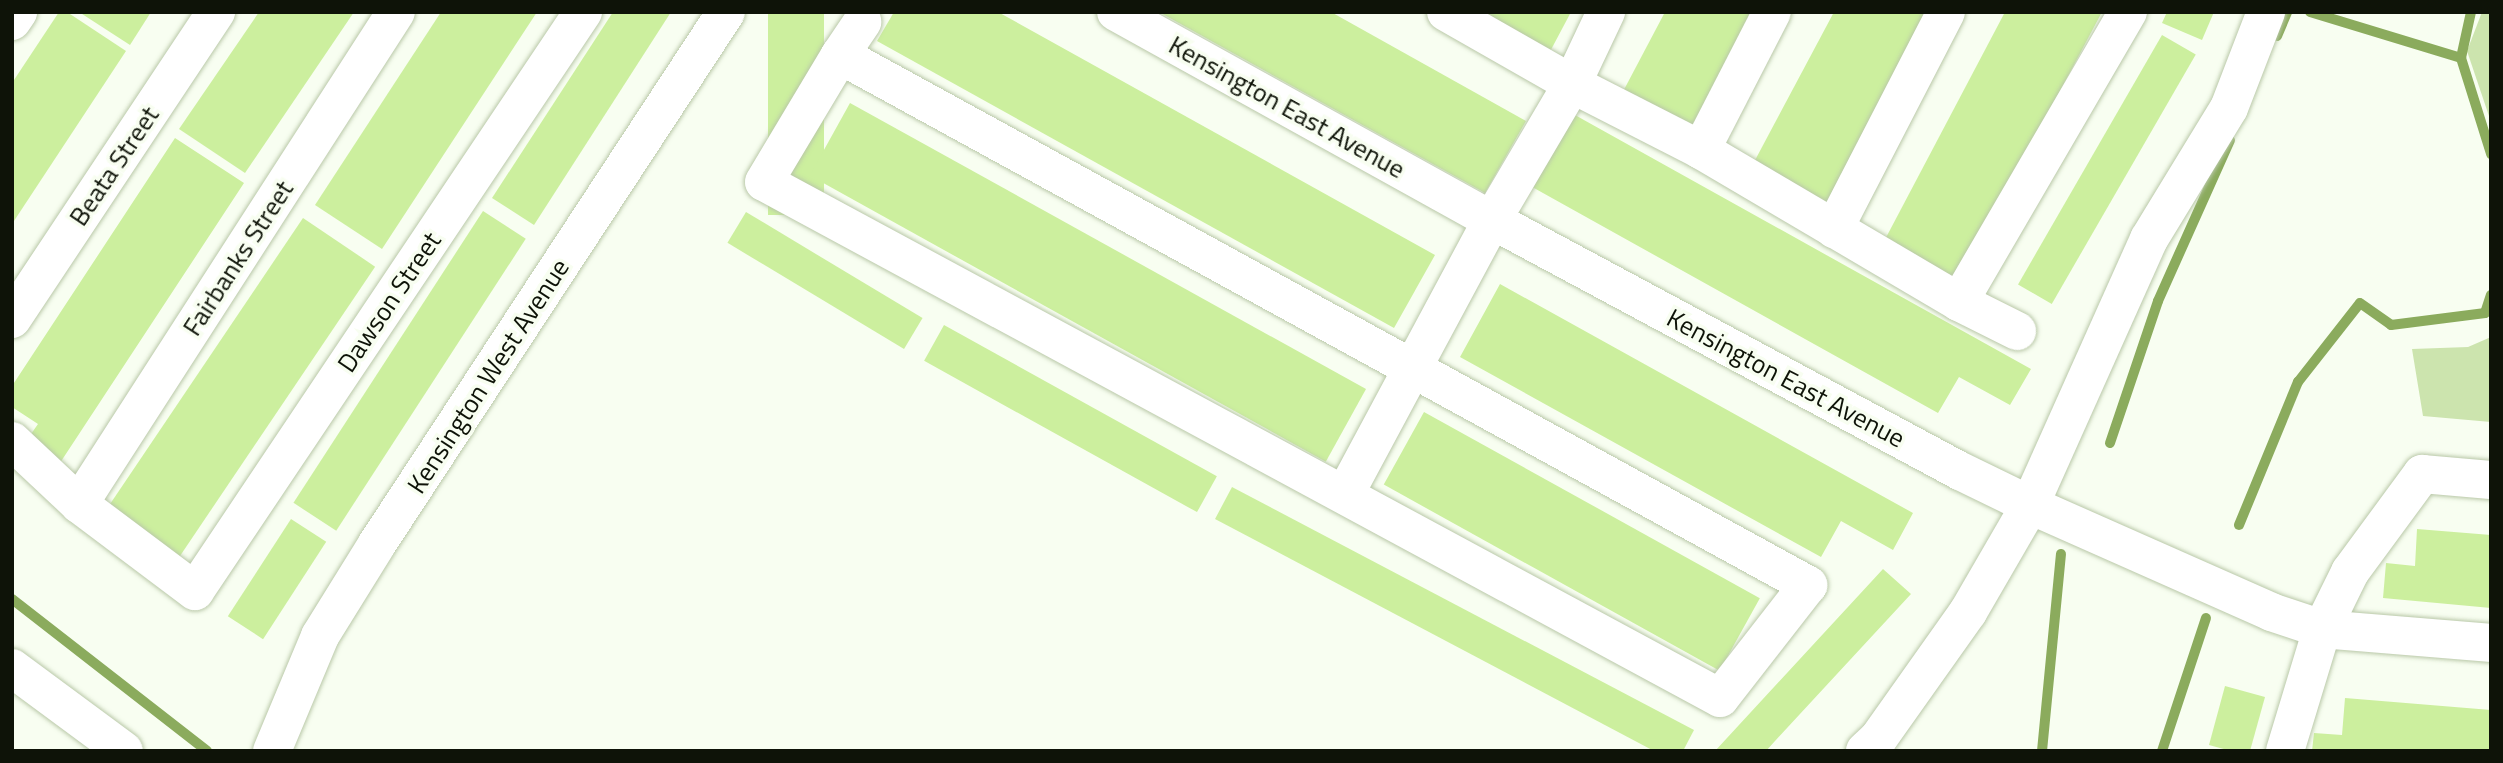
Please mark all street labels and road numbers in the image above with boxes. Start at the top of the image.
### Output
street label: Kensington East Avenue [1164,29,1410,185]
street label: Beata Street [63,100,165,232]
street label: Fairbanks Street [176,175,300,341]
street label: Dawson Street [331,226,447,378]
street label: Kensington West Avenue [401,253,575,499]
street label: Kensington East Avenue [1662,302,1910,454]

